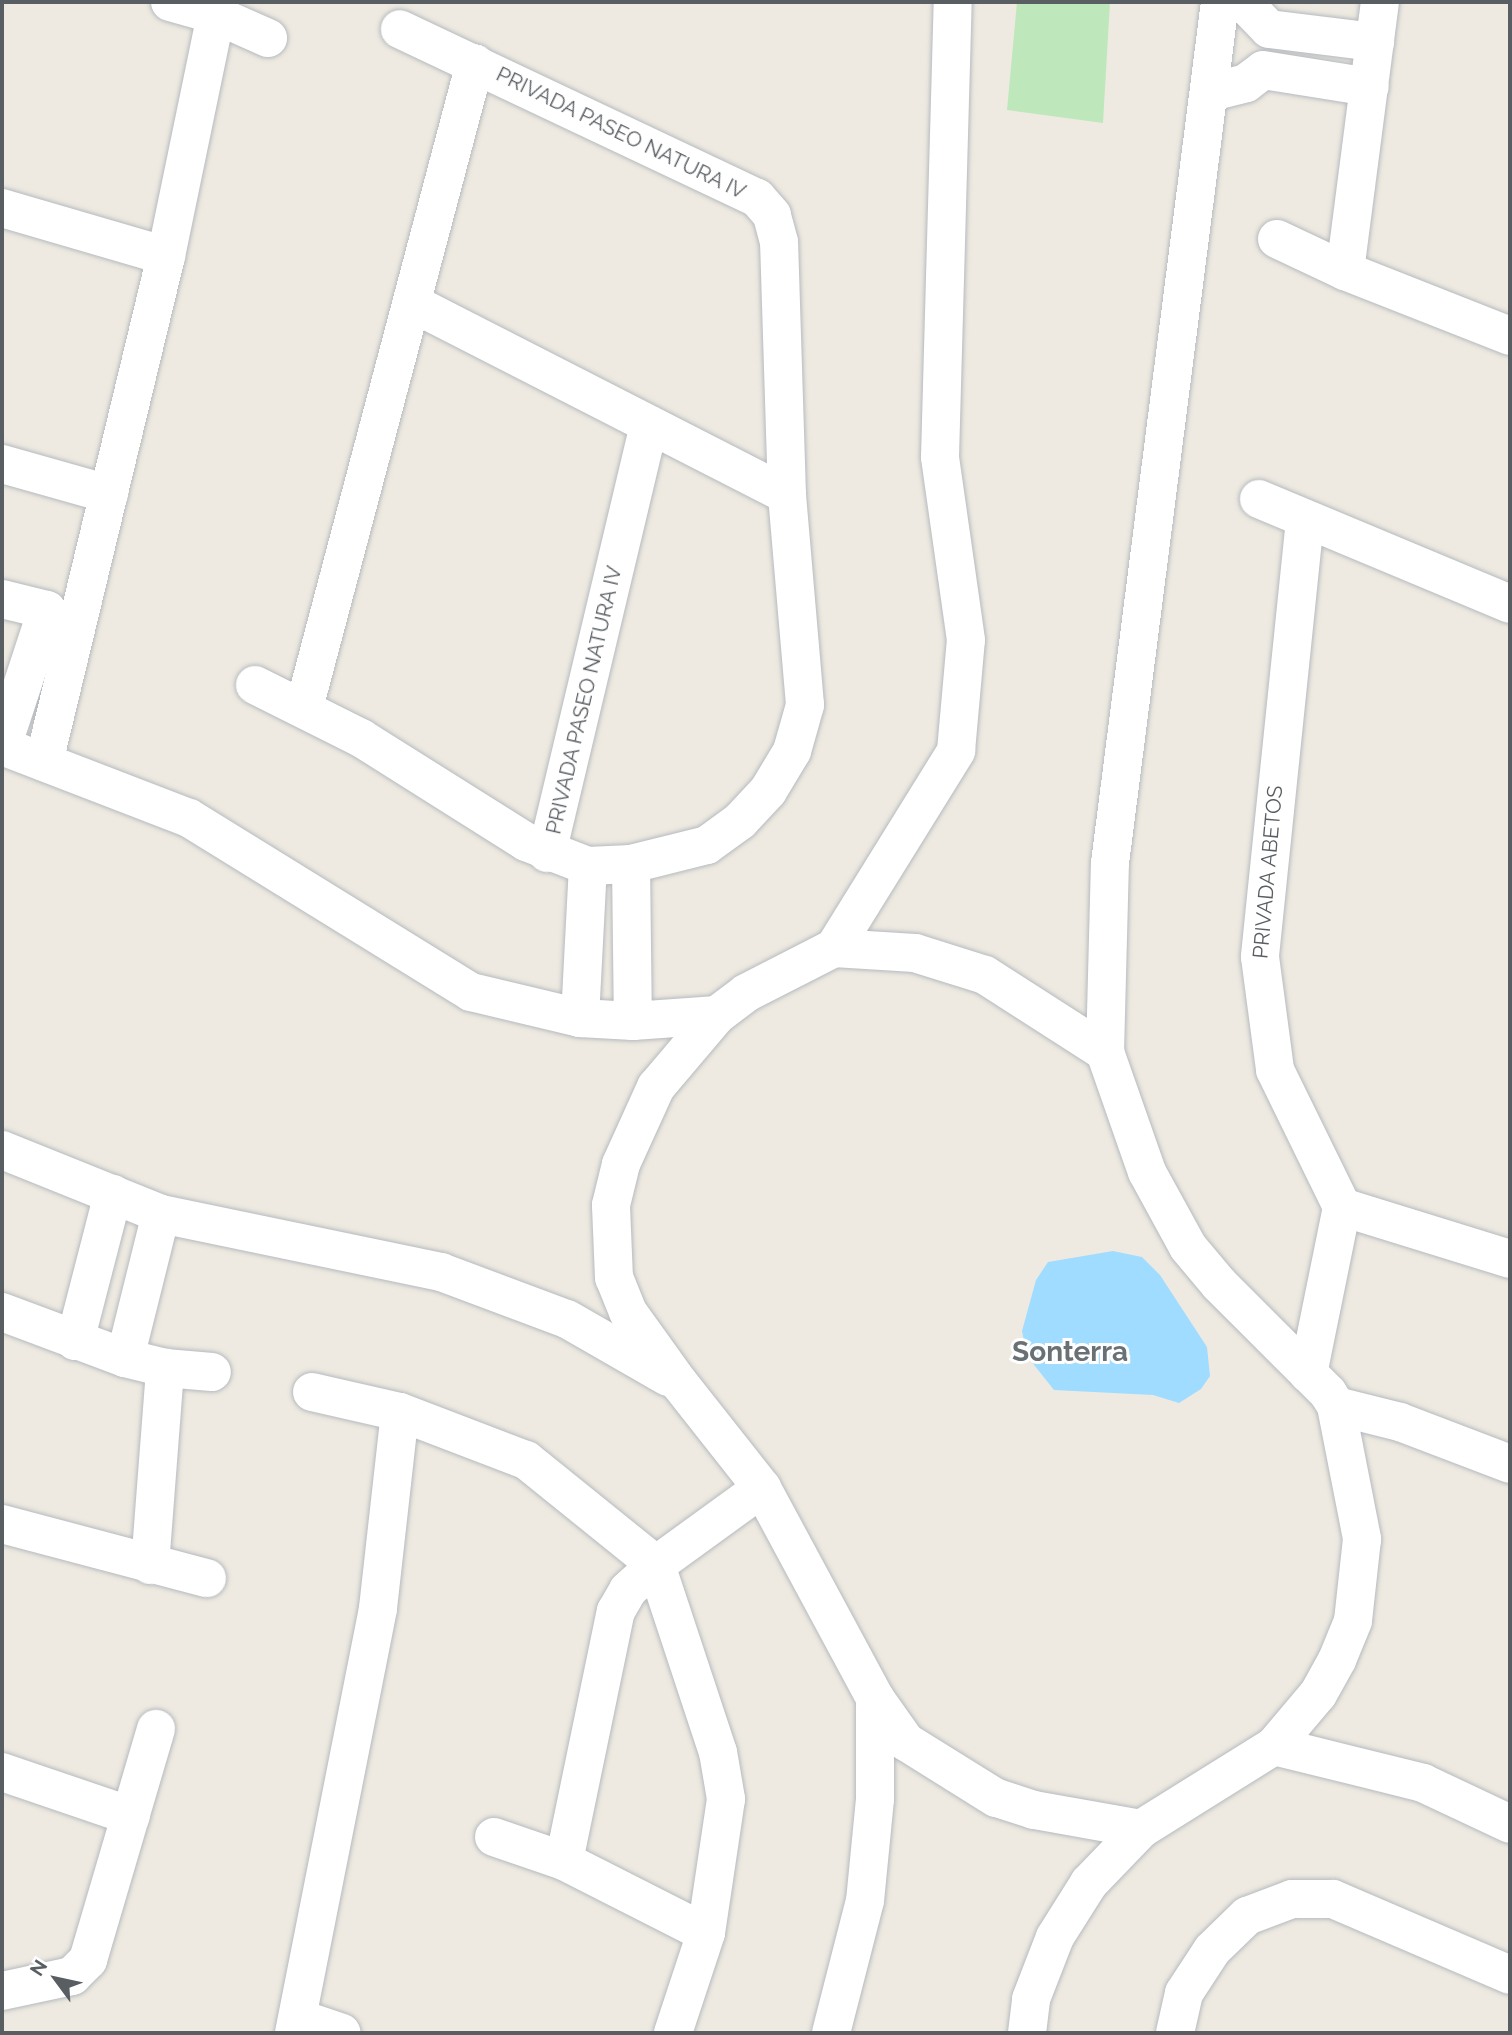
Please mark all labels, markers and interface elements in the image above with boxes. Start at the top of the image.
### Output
street label: PRIVADA PASEO NATURA IV [491,61,751,205]
street label: PRIVADA PASEO NATURA IV [541,563,627,837]
street label: PRIVADA ABETOS [1248,784,1288,960]
district label: Sonterra [1012,1335,1128,1369]
north arrow [21,1944,91,2014]
text: N [25,1955,52,1980]

